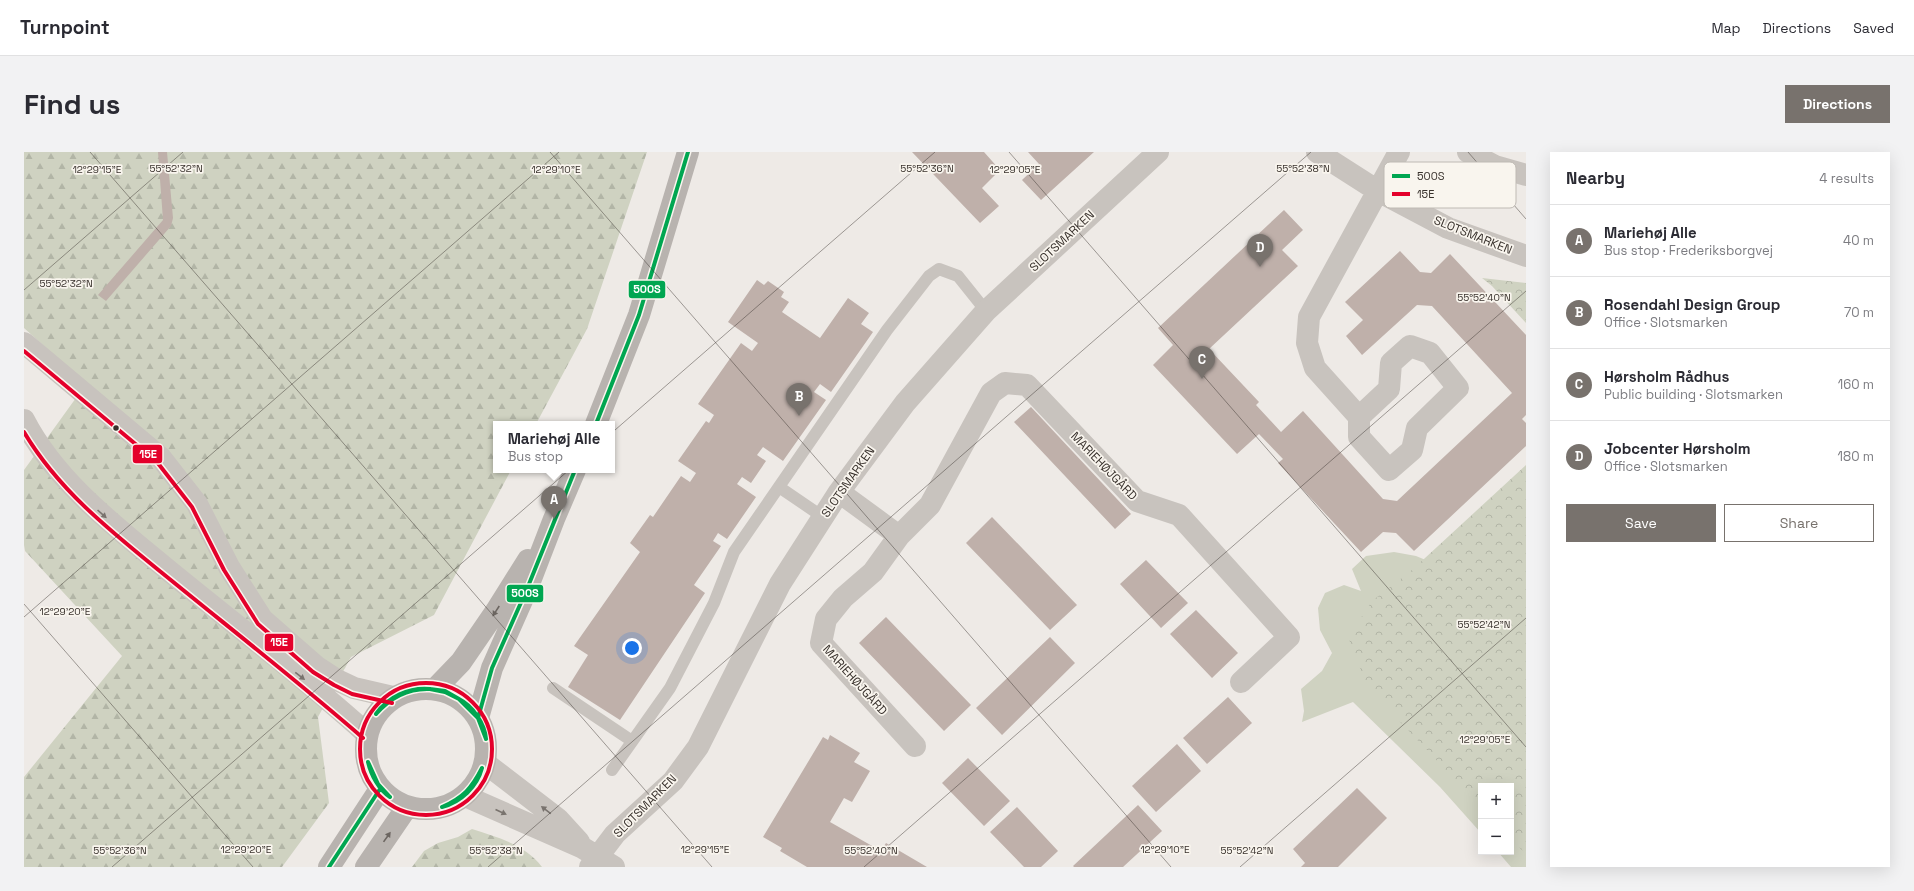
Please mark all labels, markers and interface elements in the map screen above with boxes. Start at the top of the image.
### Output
text: Turnpoint [20,15,110,40]
text: Map [1711,19,1741,37]
text: Directions [1763,19,1831,37]
text: Saved [1853,19,1894,37]
button: Directions [1785,85,1890,123]
text: Find us [24,86,121,122]
text: 55°52'32"N [149,162,203,175]
text: 55°52'36"N [900,162,954,175]
text: 55°52'38"N [1276,162,1330,175]
legend [1384,162,1516,208]
text: 12°29'15"E [73,163,122,176]
text: 12°29'10"E [531,163,581,176]
text: 12°29'05"E [990,163,1041,176]
text: Nearby [1566,167,1625,189]
text: 500S [1417,169,1445,183]
text: 4 results [1819,170,1874,187]
text: 15E [1417,187,1434,201]
street label: SLOTSMARKEN [1026,207,1098,275]
street label: SLOTSMARKEN [1431,212,1515,258]
text: Mariehøj Alle [1604,223,1697,242]
text: A [1575,232,1583,249]
text: 40 m [1843,232,1874,249]
pin: D [1247,234,1273,267]
text: Bus stop · Frederiksborgvej [1604,242,1773,259]
text: 55°52'32"N [39,277,93,290]
line badge: 500S [628,280,666,299]
text: 500S [633,282,661,296]
text: 55°52'40"N [1457,291,1511,304]
text: Rosendahl Design Group [1604,295,1780,314]
text: B [1575,304,1583,321]
text: 70 m [1844,304,1874,321]
text: Office · Slotsmarken [1604,314,1728,331]
pin: C [1189,346,1215,379]
text: Hørsholm Rådhus [1604,367,1729,386]
text: C [1575,376,1583,393]
text: 160 m [1838,376,1874,393]
pin: B [786,383,812,416]
text: Public building · Slotsmarken [1604,386,1783,403]
popup [493,421,615,473]
unlabelled marker [111,423,121,433]
street label: MARIEHØJGÅRD [1067,428,1141,504]
text: Mariehøj Alle [508,429,600,448]
text: Jobcenter Hørsholm [1604,439,1751,458]
street label: SLOTSMARKEN [818,443,878,521]
line badge: 15E [132,444,163,464]
text: 15E [139,447,157,461]
text: Bus stop [508,448,563,465]
text: D [1575,448,1583,465]
text: 180 m [1838,448,1874,465]
text: Office · Slotsmarken [1604,458,1728,475]
pin: A [541,486,567,519]
button: Save [1566,504,1716,542]
button: Share [1724,504,1874,542]
one-way arrow [97,509,108,518]
line badge: 500S [506,584,544,603]
text: 500S [511,586,539,600]
text: 12°29'20"E [40,605,91,618]
one-way arrow [492,606,500,616]
text: 55°52'42"N [1458,618,1511,631]
line badge: 15E [264,633,294,652]
text: 15E [270,635,288,649]
your location [622,638,642,658]
street label: MARIEHØJGÅRD [819,642,891,718]
one-way arrow [295,672,306,680]
text: 12°29'05"E [1460,733,1511,746]
street label: SLOTSMARKEN [610,771,680,841]
map controls [1478,783,1514,855]
button: + [1478,783,1514,819]
one-way arrow [541,806,552,814]
one-way arrow [495,809,507,815]
button: − [1478,819,1514,855]
one-way arrow [383,832,391,842]
text: 12°29'20"E [221,843,272,856]
text: 12°29'15"E [681,843,730,856]
text: 12°29'10"E [1140,843,1190,856]
text: 55°52'36"N [93,844,147,857]
text: 55°52'38"N [469,844,523,857]
text: 55°52'40"N [844,844,898,857]
text: 55°52'42"N [1221,844,1274,857]

